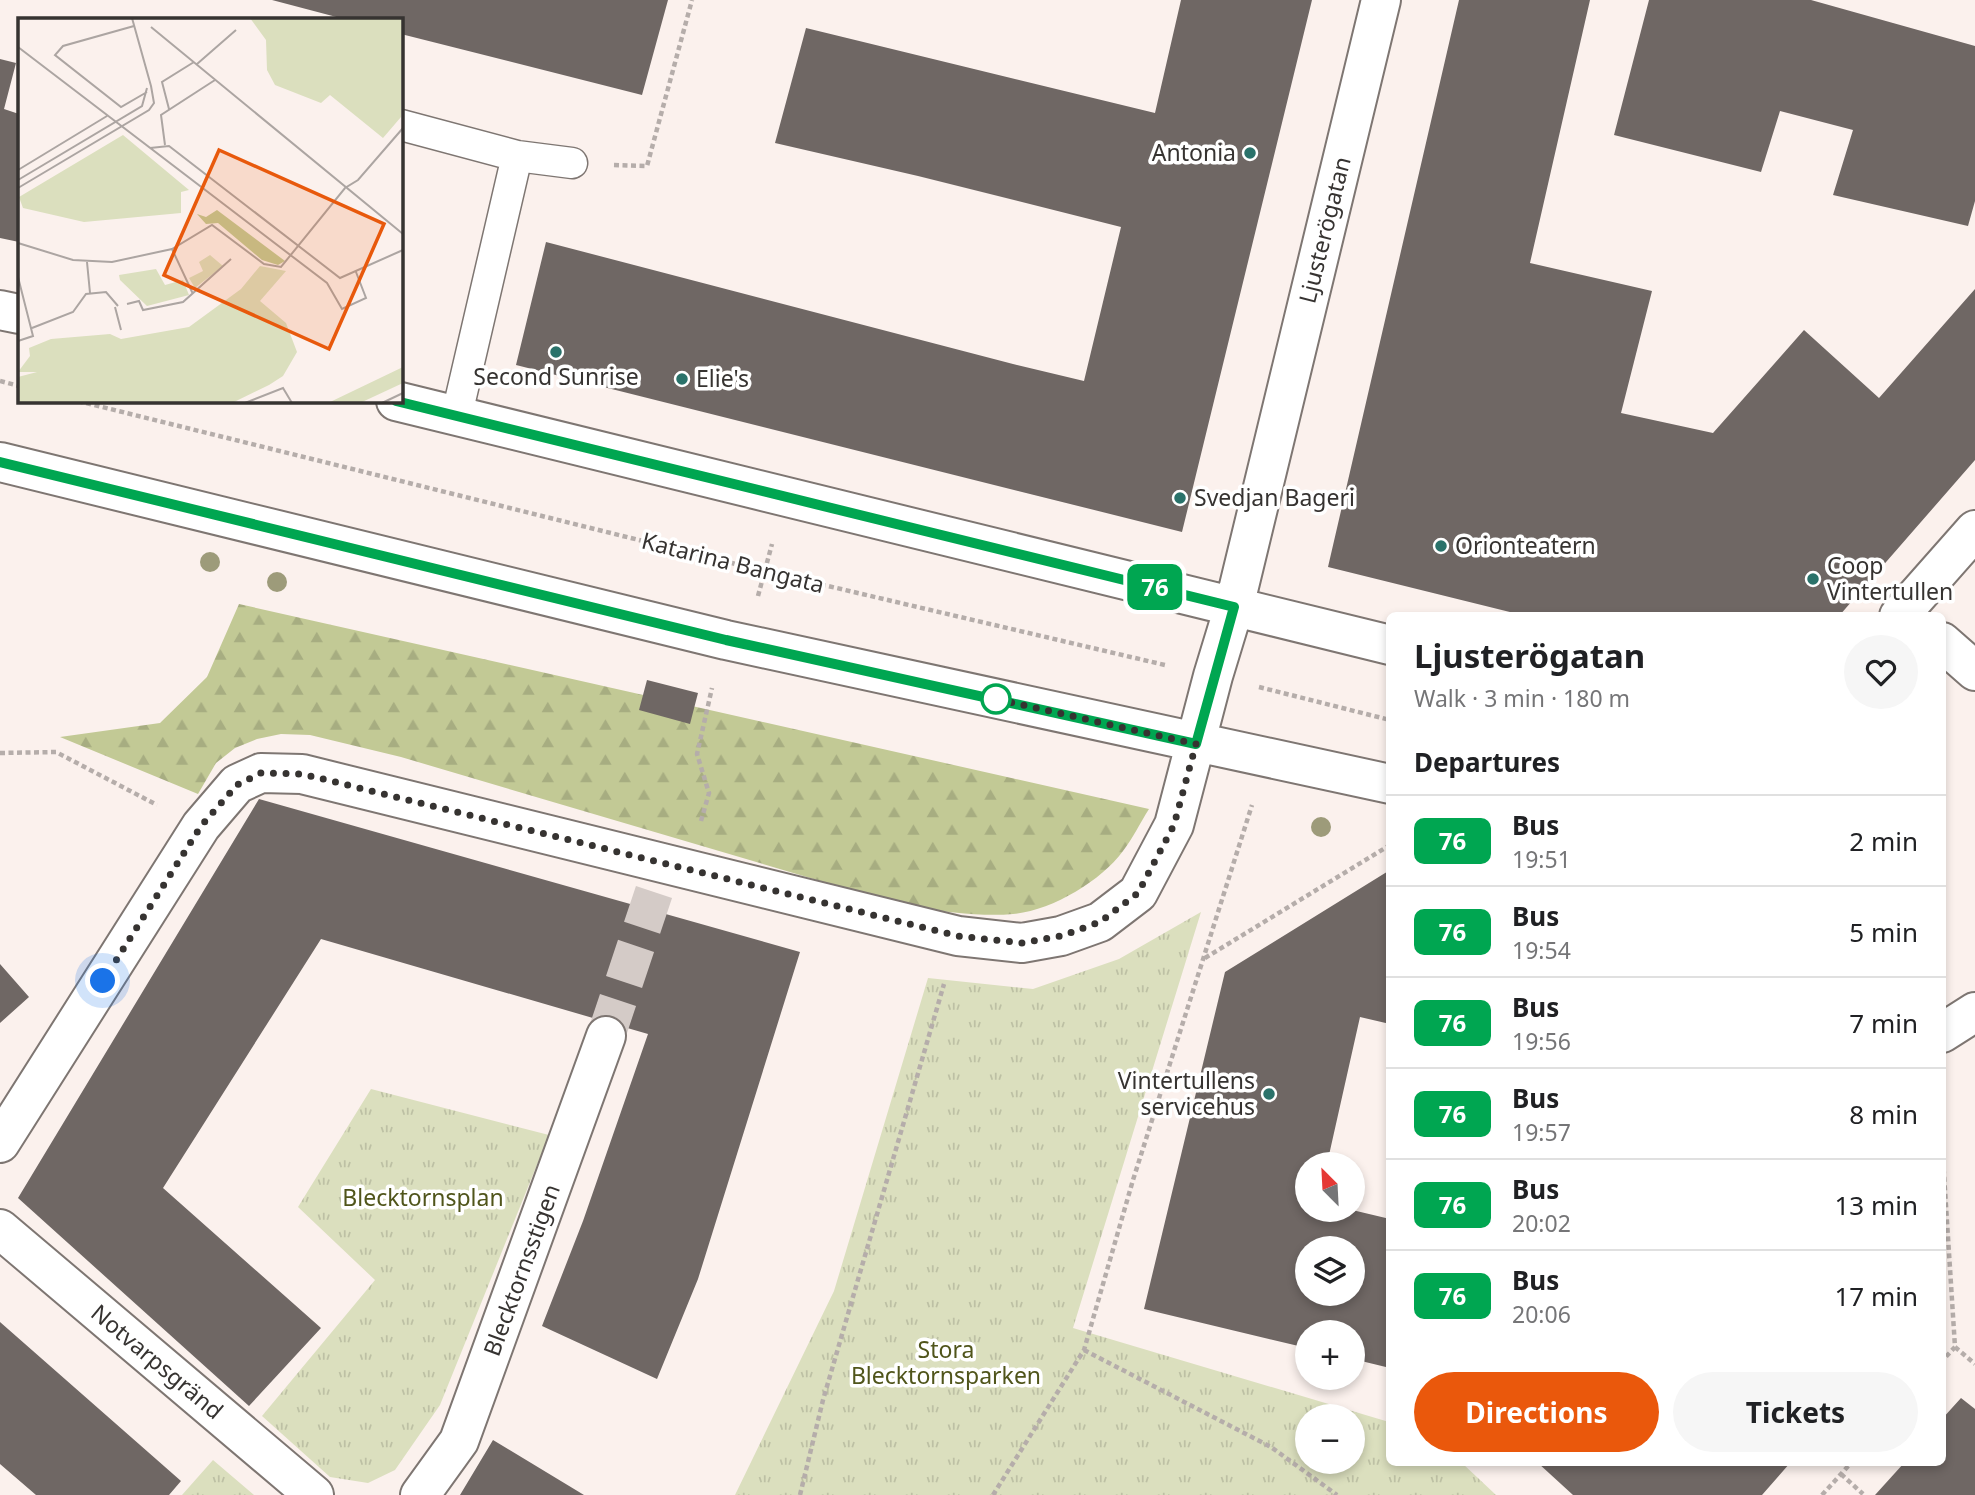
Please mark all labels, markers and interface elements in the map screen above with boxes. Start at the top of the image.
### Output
inset map [18,18,402,402]
place label: Antonia [1152,136,1236,168]
marker: Antonia [1242,145,1258,161]
street label: Ljusterögatan [1290,153,1358,306]
marker: Second Sunrise [548,344,564,360]
place label: Second Sunrise [473,360,639,392]
place label: Elie's [696,362,749,394]
marker: Elie's [674,371,690,387]
place label: Svedjan Bageri [1194,481,1355,513]
marker: Svedjan Bageri [1172,490,1188,506]
street label: Katarina Bangata [639,524,828,600]
place label: Orionteatern [1455,529,1596,561]
marker: Orionteatern [1433,538,1449,554]
place label: Coop Vintertullen [1827,549,1953,607]
line badge: 76 [1124,564,1186,610]
text: 76 [1141,570,1169,603]
marker: Coop Vintertullen [1805,571,1821,587]
text: Ljusterögatan [1414,633,1645,678]
button: heart [1844,635,1918,709]
text: Walk · 3 min · 180 m [1414,682,1630,714]
unlabelled marker [981,684,1011,714]
text: Departures [1414,744,1560,780]
text: Bus [1512,807,1559,843]
text: 2 min [1849,823,1918,859]
text: 76 [1439,824,1466,857]
text: 19:51 [1512,843,1571,875]
text: Bus [1512,898,1559,934]
text: 5 min [1849,914,1918,950]
text: 76 [1439,915,1466,948]
text: 19:54 [1512,934,1571,966]
your location [85,963,120,998]
text: Bus [1512,989,1559,1025]
text: 7 min [1849,1005,1918,1041]
text: 76 [1439,1006,1466,1039]
text: 19:56 [1512,1025,1571,1057]
place label: Vintertullens servicehus [1118,1064,1255,1122]
text: Bus [1512,1080,1559,1116]
marker: Vintertullens servicehus [1261,1086,1277,1102]
text: 8 min [1849,1096,1918,1132]
text: 76 [1439,1097,1466,1130]
text: 19:57 [1512,1116,1571,1148]
north arrow [1295,1152,1365,1222]
map controls [1295,1152,1365,1474]
text: Bus [1512,1171,1559,1207]
street label: Blecktornsstigen [475,1179,567,1360]
park label: Blecktornsplan [342,1181,504,1213]
text: 13 min [1834,1187,1918,1223]
text: 76 [1439,1188,1466,1221]
text: 20:02 [1512,1207,1571,1239]
button: layers [1295,1236,1365,1306]
text: Bus [1512,1262,1559,1298]
text: 17 min [1834,1278,1918,1314]
text: 76 [1439,1279,1466,1312]
street label: Notvarpsgränd [85,1296,231,1426]
text: 20:06 [1512,1298,1571,1330]
button: + [1295,1320,1365,1390]
park label: Stora Blecktornsparken [851,1333,1041,1391]
button: Directions [1414,1372,1659,1452]
button: Tickets [1673,1372,1918,1452]
button: − [1295,1404,1365,1474]

